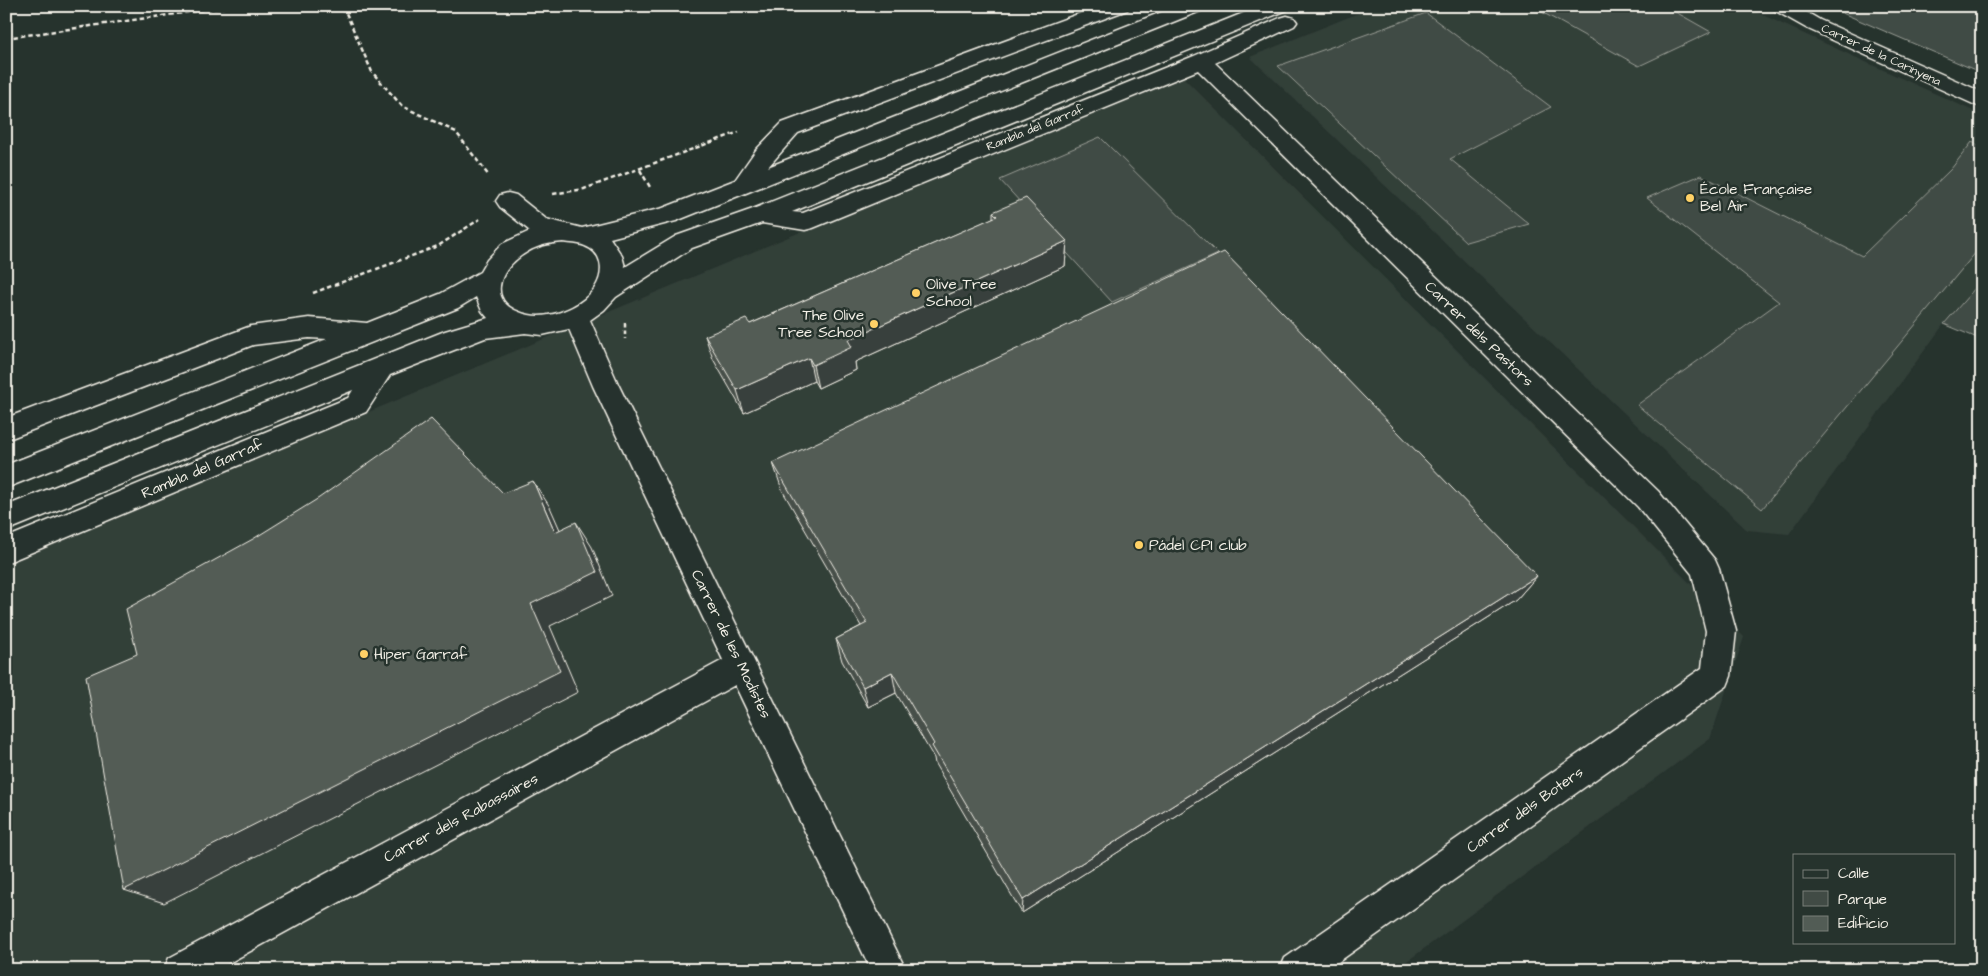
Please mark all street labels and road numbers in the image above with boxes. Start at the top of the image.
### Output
street label: Carrer de la Carinyena [1818,20,1944,91]
street label: Rambla del Garraf [984,100,1087,155]
street label: Carrer dels Pastors [1420,276,1538,392]
street label: Rambla del Garraf [138,434,266,504]
street label: Carrer de les Modistes [686,566,776,722]
street label: Carrer dels Boters [1462,762,1588,858]
street label: Carrer dels Rabassaires [380,768,542,868]

